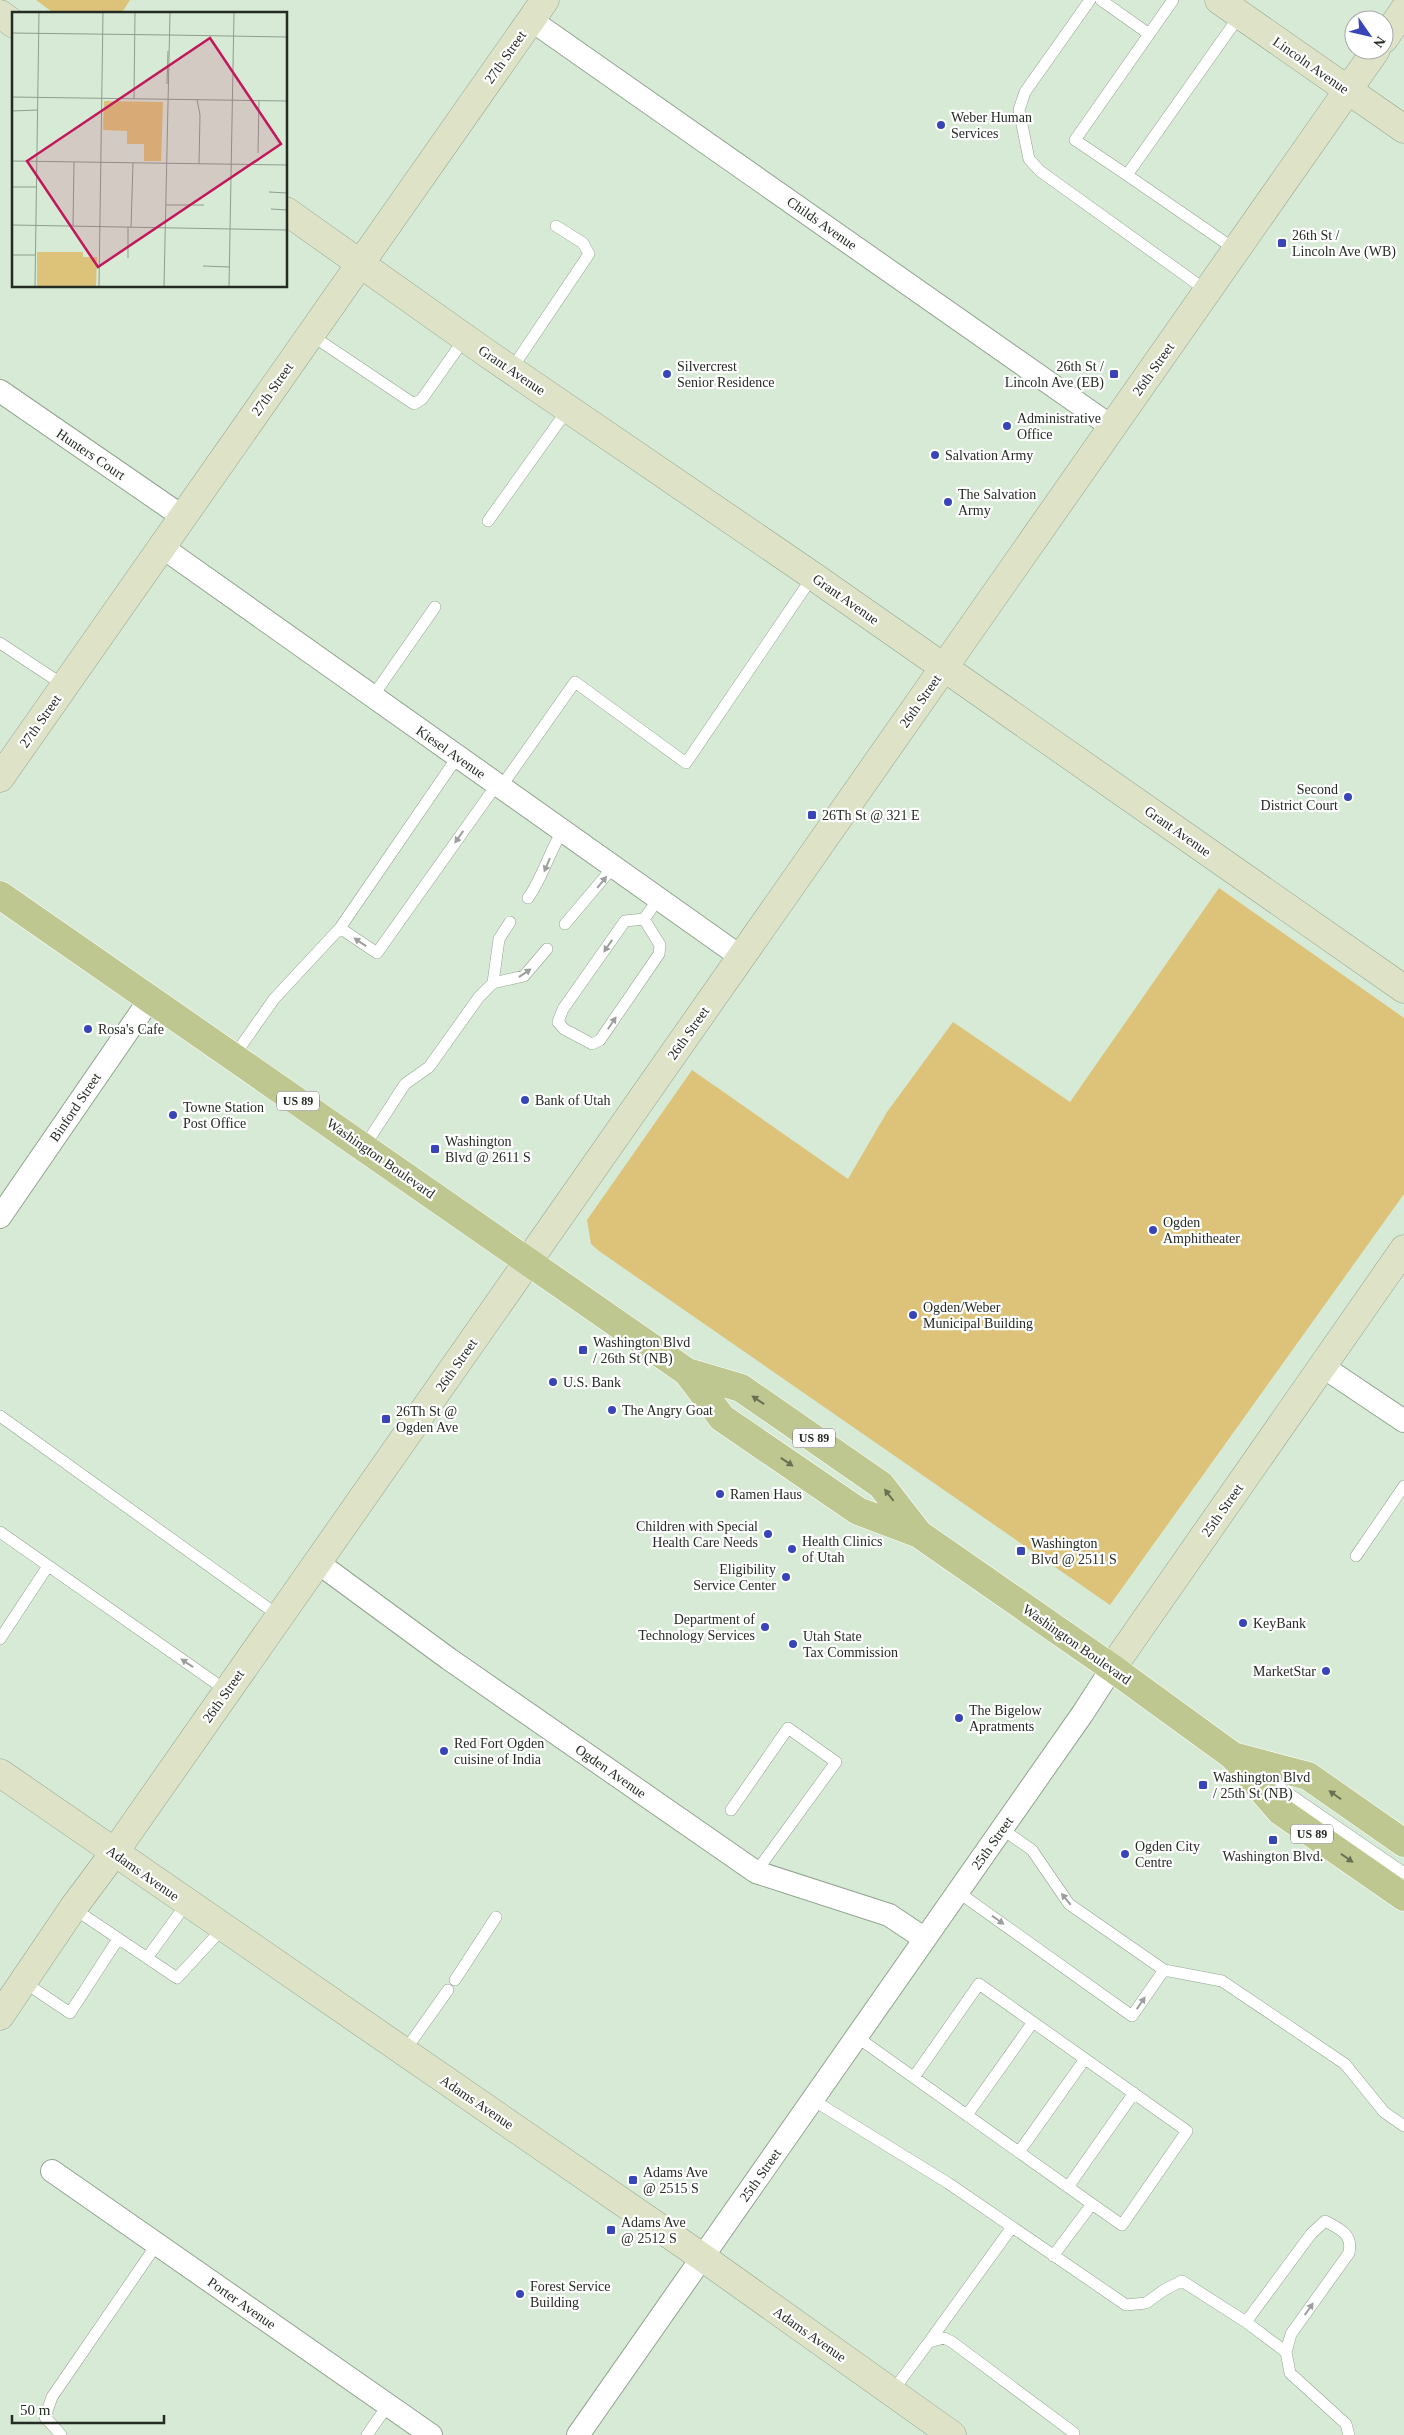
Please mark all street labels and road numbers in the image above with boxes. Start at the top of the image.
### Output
street label: 27th Street [482,28,529,87]
street label: Lincoln Avenue [1270,34,1351,97]
street label: Childs Avenue [784,194,860,253]
street label: 26th Street [1130,340,1177,399]
street label: Grant Avenue [476,343,548,398]
street label: 27th Street [249,360,296,419]
street label: Hunters Court [53,426,128,483]
street label: Grant Avenue [810,571,882,628]
street label: 26th Street [897,672,944,731]
street label: 27th Street [17,692,64,751]
street label: Kiesel Avenue [413,723,488,782]
street label: Grant Avenue [1142,803,1214,860]
street label: 26th Street [665,1004,712,1063]
street label: Binford Street [47,1070,104,1145]
road number: US 89 [277,1092,319,1110]
street label: Washington Boulevard [324,1115,438,1201]
street label: 26th Street [433,1336,480,1395]
road number: US 89 [793,1429,835,1448]
street label: 25th Street [1199,1481,1246,1540]
street label: Washington Boulevard [1020,1601,1134,1687]
street label: 26th Street [200,1667,247,1726]
street label: Ogden Avenue [573,1742,649,1801]
street label: 25th Street [969,1814,1016,1873]
road number: US 89 [1291,1825,1333,1844]
street label: Adams Avenue [104,1843,182,1904]
street label: Adams Avenue [437,2072,516,2132]
street label: 25th Street [737,2146,784,2205]
street label: Porter Avenue [205,2274,279,2332]
street label: Adams Avenue [771,2304,849,2365]

